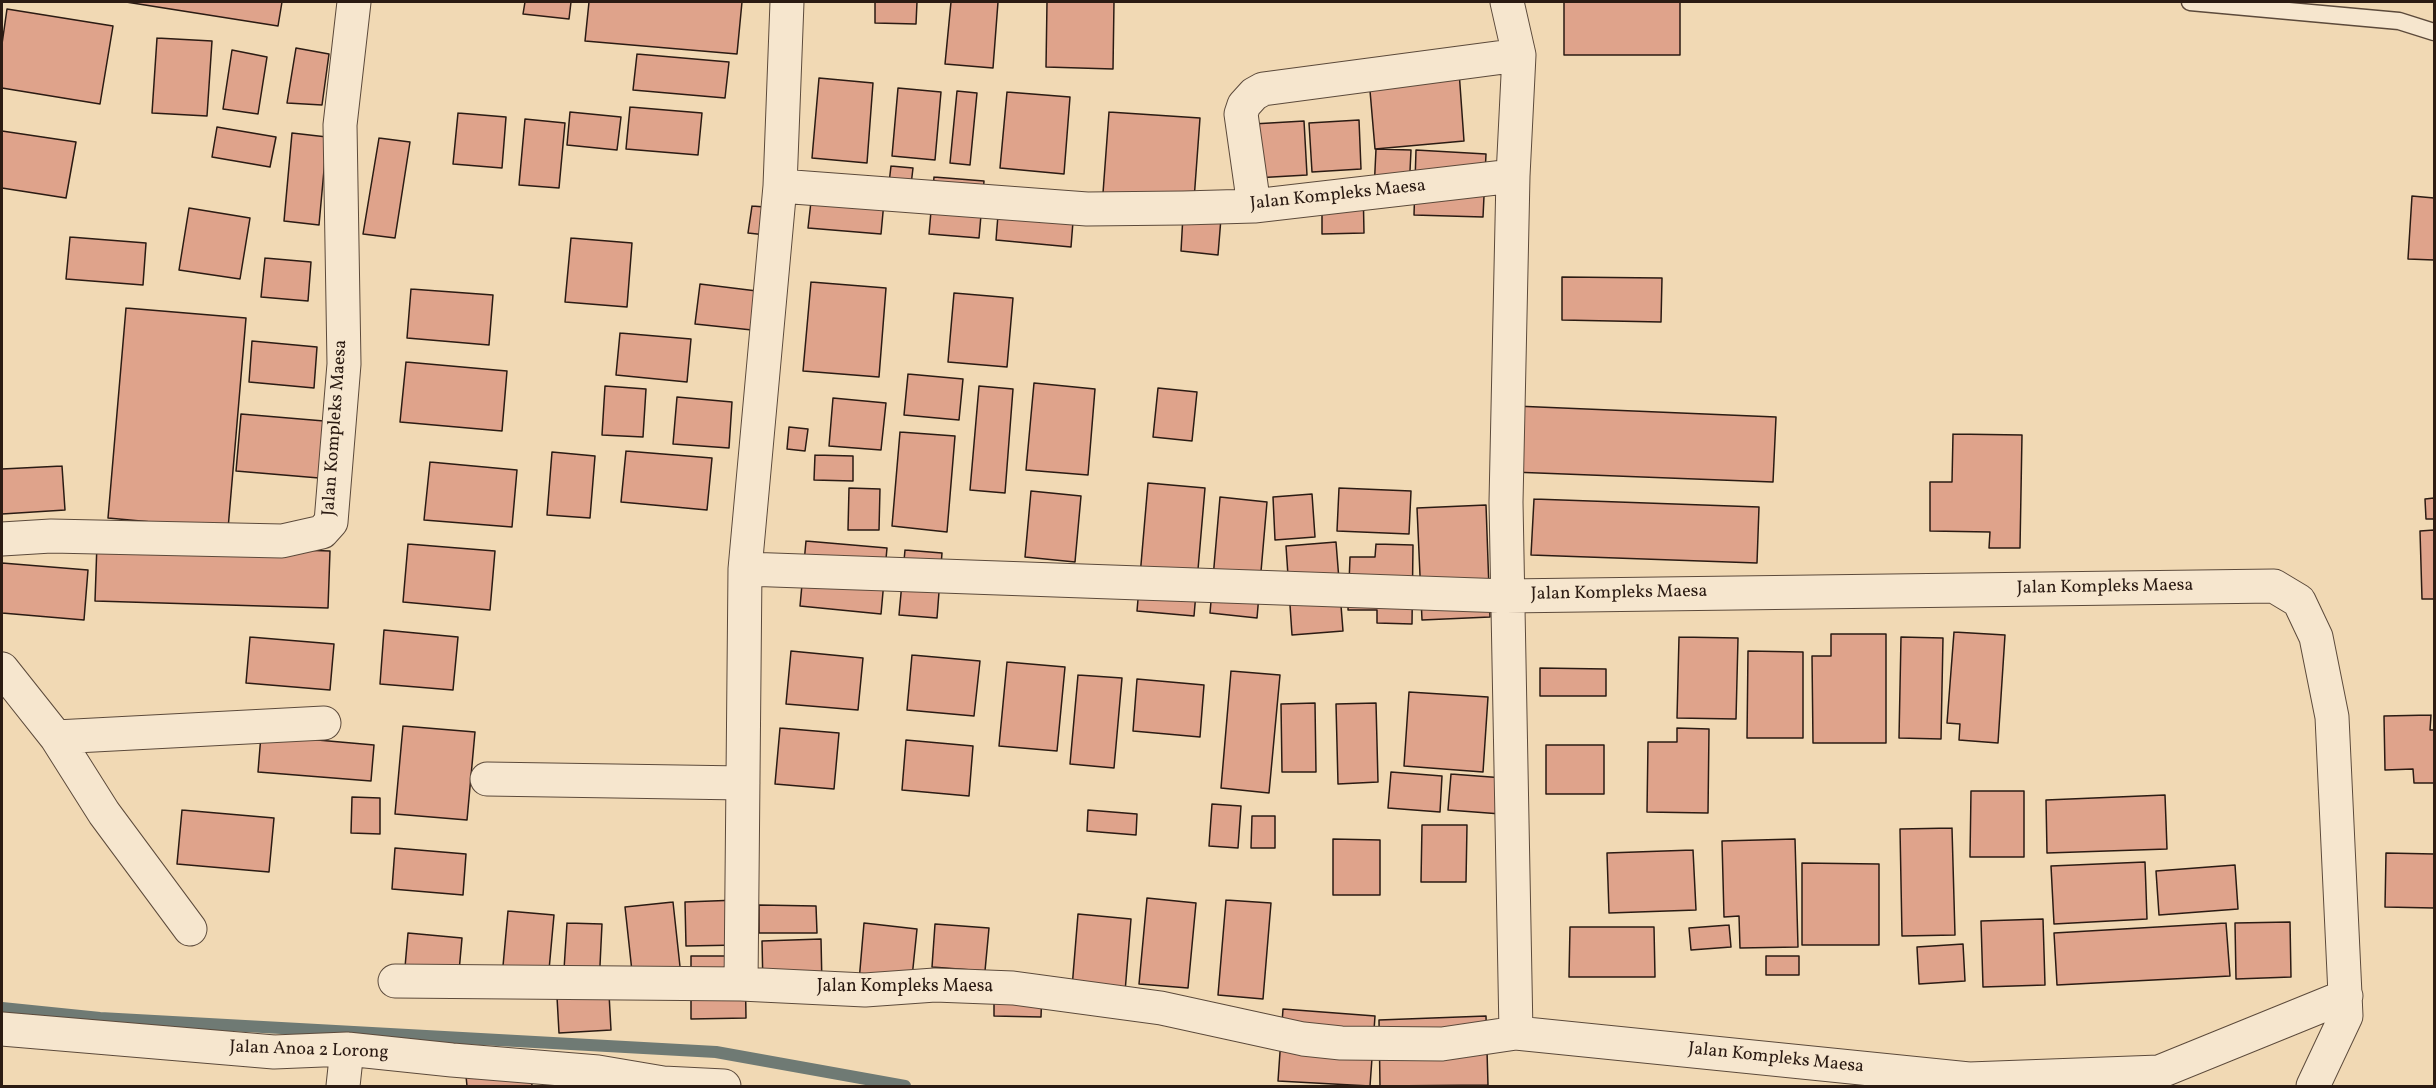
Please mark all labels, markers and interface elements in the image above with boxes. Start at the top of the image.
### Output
street label: Jalan Kompleks Maesa [1249,176,1427,216]
street label: Jalan Kompleks Maesa [319,339,353,517]
street label: Jalan Kompleks Maesa [2016,576,2194,600]
street label: Jalan Kompleks Maesa [1530,582,1708,606]
street label: Jalan Kompleks Maesa [817,977,993,999]
street label: Jalan Anoa 2 Lorong [229,1037,389,1065]
street label: Jalan Kompleks Maesa [1687,1039,1865,1079]

